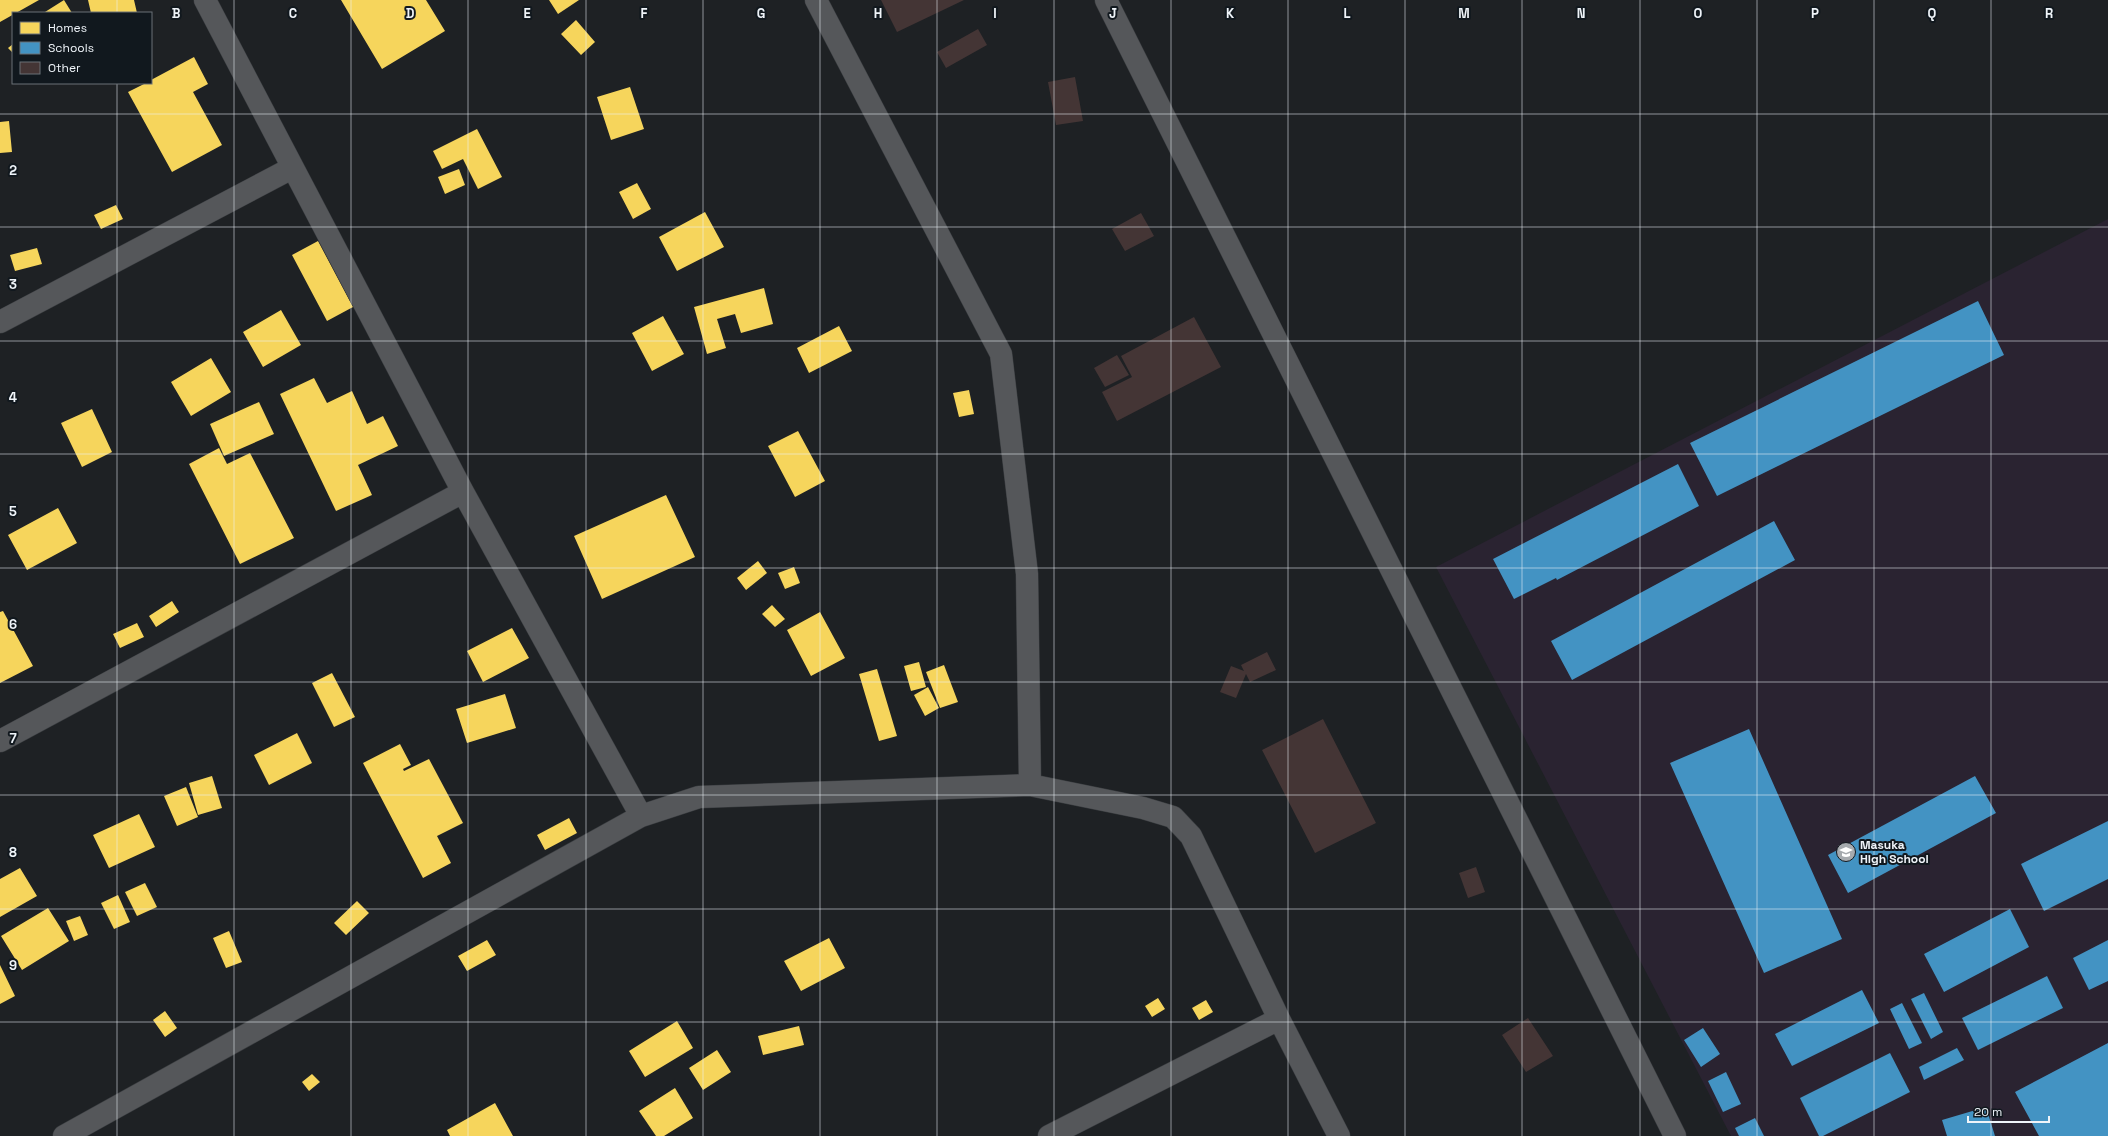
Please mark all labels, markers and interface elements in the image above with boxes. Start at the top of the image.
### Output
text: B [172,5,181,22]
text: C [289,5,297,22]
text: D [406,5,415,22]
text: E [523,5,531,22]
text: F [641,5,648,22]
text: G [757,5,765,22]
text: H [874,5,882,22]
text: I [993,5,997,22]
text: J [1109,5,1117,22]
text: K [1226,5,1235,22]
text: L [1343,5,1351,22]
text: M [1458,5,1470,22]
text: N [1577,5,1585,22]
text: O [1694,5,1703,22]
text: P [1811,5,1819,22]
text: Q [1928,5,1937,22]
text: R [2045,5,2053,22]
legend [12,12,152,84]
text: Homes [48,20,87,36]
text: Schools [48,40,94,56]
text: Other [48,60,81,76]
text: 2 [9,162,17,179]
text: 3 [9,276,17,293]
text: 4 [9,389,17,406]
text: 5 [9,503,17,520]
text: 6 [9,616,17,633]
text: 7 [9,730,17,747]
place label: Masuka High School [1860,837,1929,867]
school or university icon: Masuka High School [1835,841,1857,863]
text: 8 [9,844,17,861]
text: 9 [9,957,17,974]
scale bar [1968,1098,2049,1124]
text: 20 m [1974,1104,2002,1120]

